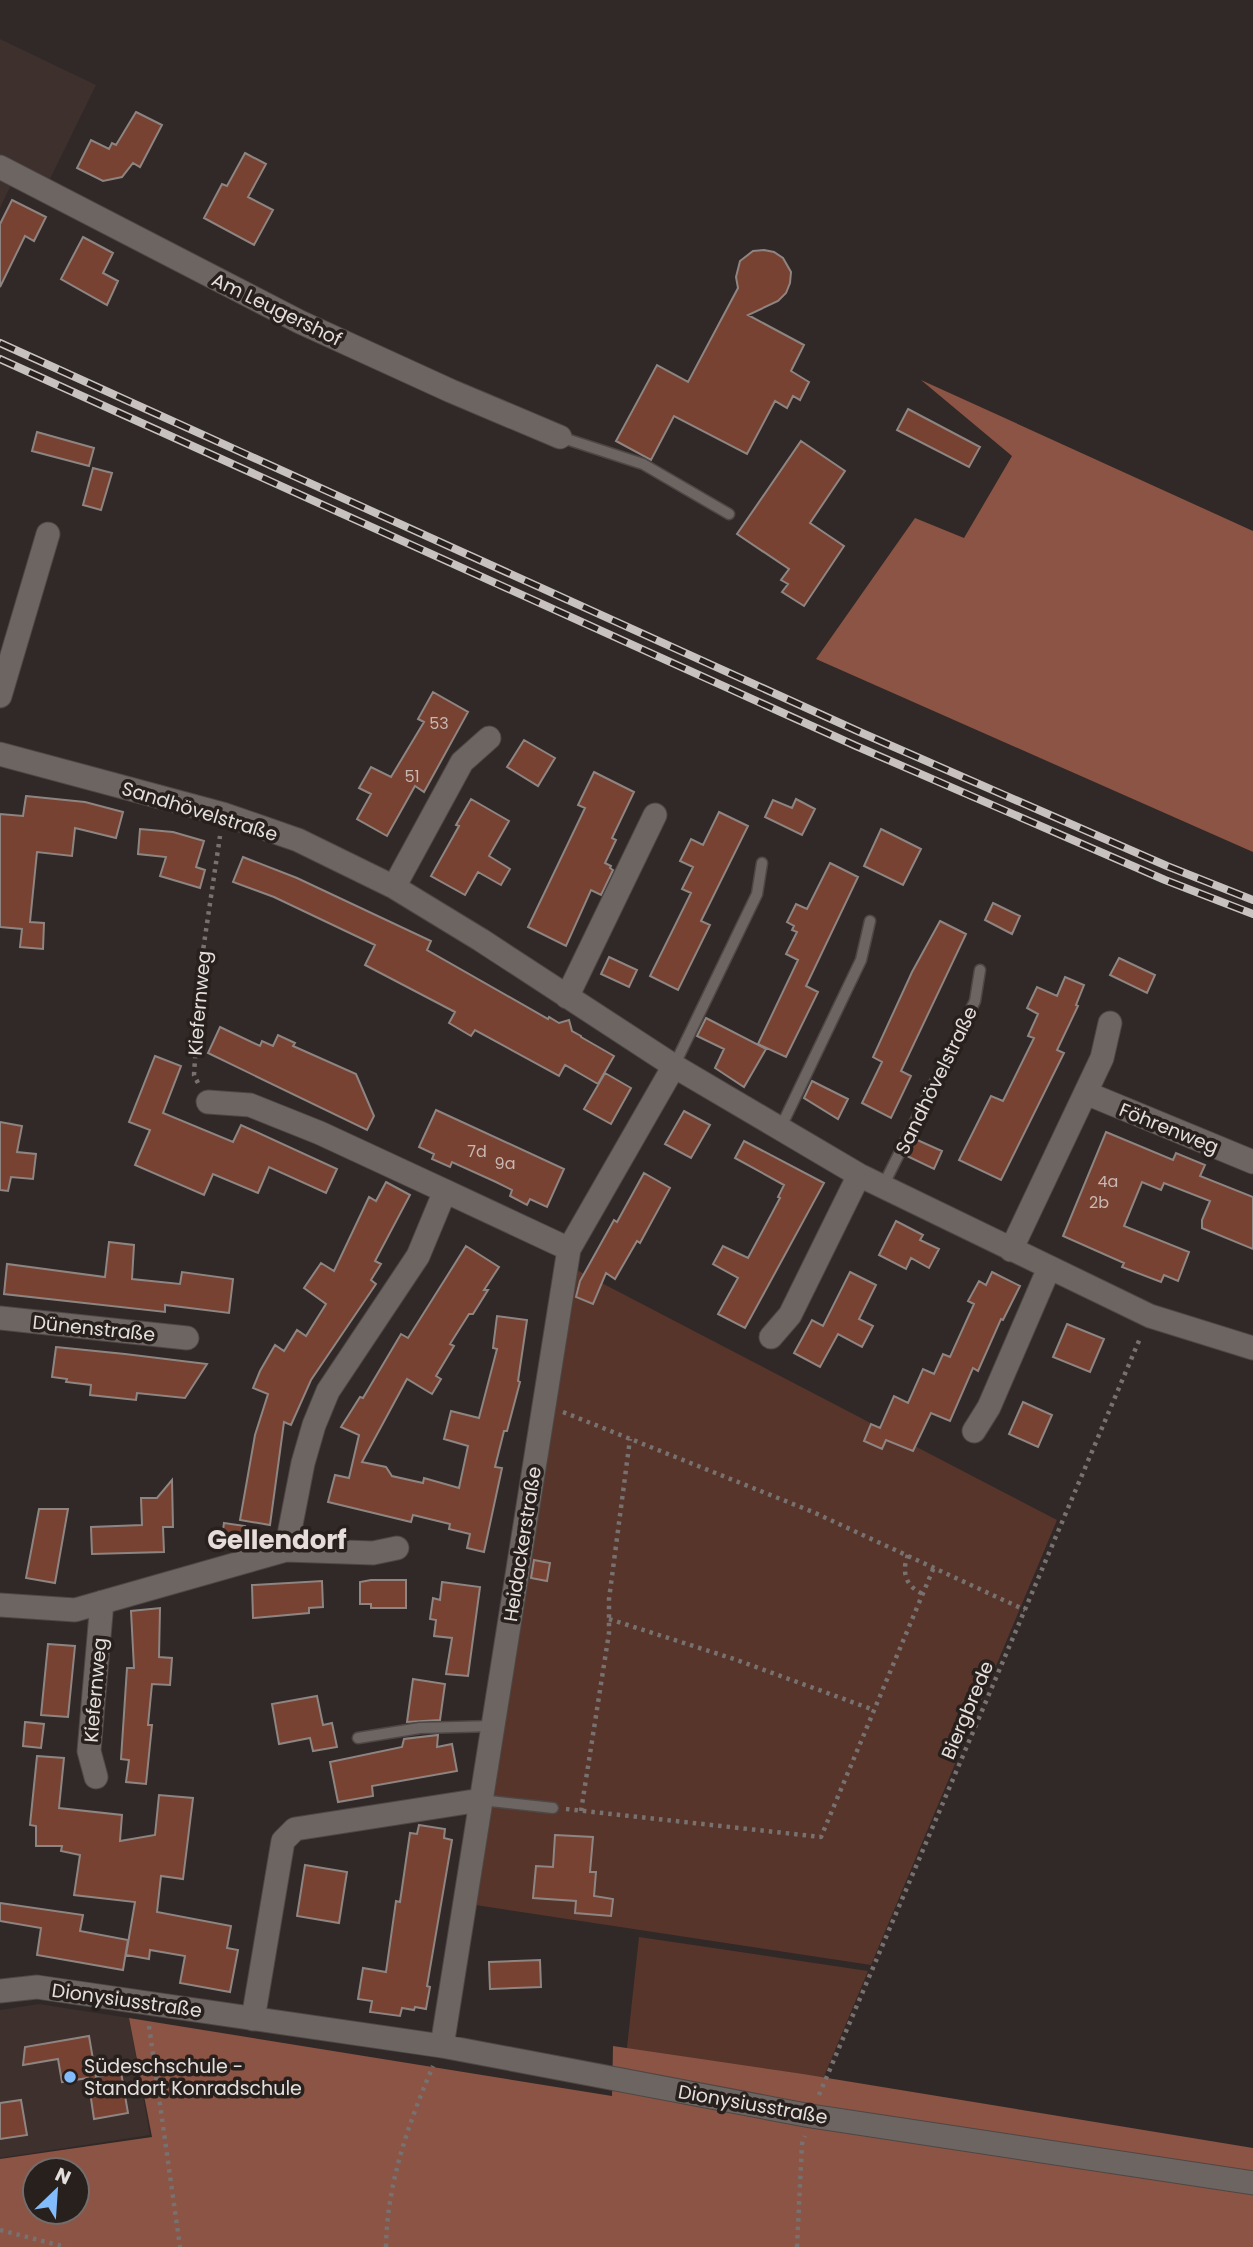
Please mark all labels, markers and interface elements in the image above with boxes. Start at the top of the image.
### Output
street label: Am Leugershof [207,266,346,353]
house number: 53 [429,712,449,735]
house number: 51 [404,765,420,788]
street label: Sandhövelstraße [118,775,281,848]
street label: Kiefernweg [181,949,218,1057]
street label: Sandhövelstraße [889,1002,984,1159]
street label: Föhrenweg [1115,1096,1223,1161]
house number: 7d [467,1140,487,1163]
house number: 9a [495,1152,515,1175]
house number: 4a [1098,1170,1118,1193]
house number: 2b [1089,1191,1109,1214]
street label: Dünenstraße [31,1309,157,1348]
street label: Heidackerstraße [497,1464,548,1624]
district label: Gellendorf [207,1522,347,1558]
street label: Kiefernweg [77,1636,114,1744]
street label: Biergbrede [935,1657,1000,1764]
street label: Dionysiusstraße [50,1977,204,2024]
place label: Südeschschule - Standort Konradschule [84,2053,302,2102]
marker: Südeschschule - Standort Konradschule [62,2069,78,2085]
street label: Dionysiusstraße [676,2078,830,2131]
north arrow [21,2156,91,2226]
text: N [51,2161,75,2191]

